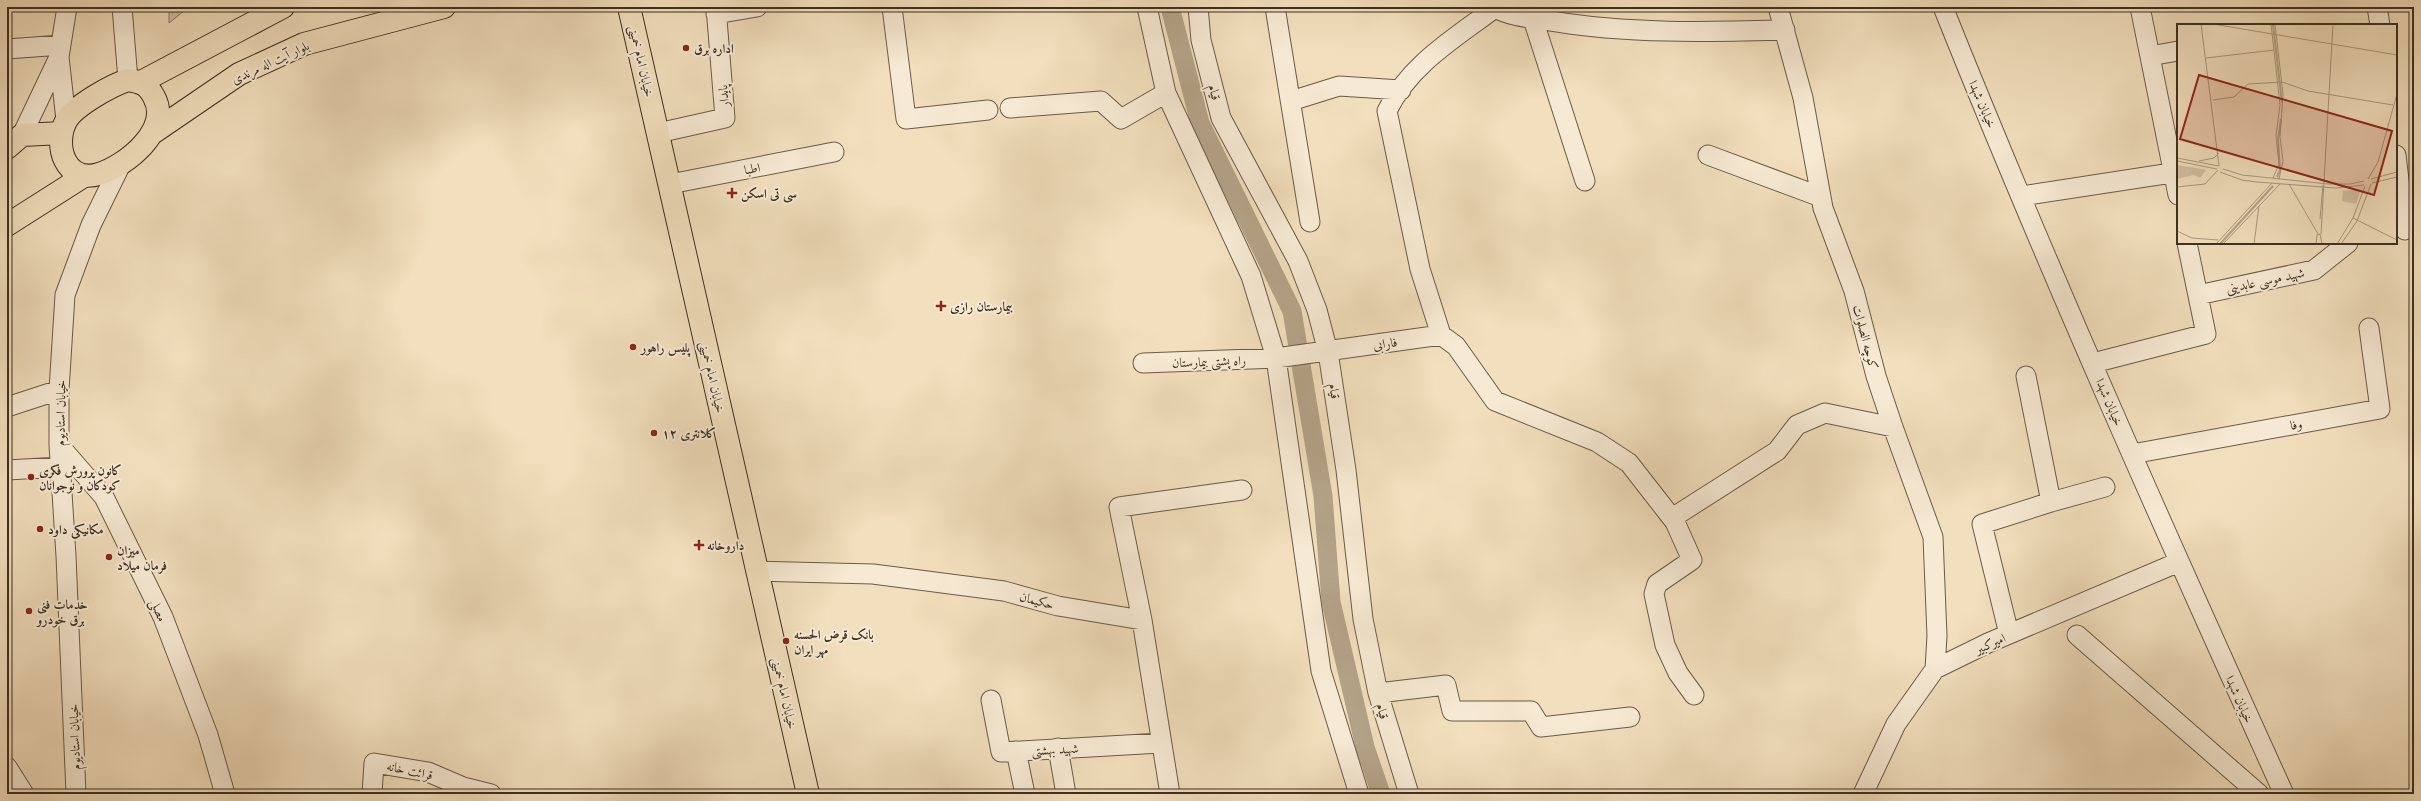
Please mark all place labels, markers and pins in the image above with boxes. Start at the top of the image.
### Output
place label: اداره برق [694,40,734,57]
marker: اداره برق [681,43,691,53]
place label: سی تی اسکن [741,185,797,203]
marker: سی تی اسکن [726,187,738,199]
place label: بیمارستان رازی [950,298,1013,315]
marker: بیمارستان رازی [935,300,947,312]
place label: پلیس راهور [639,339,692,357]
marker: پلیس راهور [628,342,638,352]
place label: کلانتری ۱۲ [662,425,716,441]
marker: کلانتری ۱۲ [649,428,659,438]
place label: کانون پرورش فکری کودکان و نوجوانان [39,462,122,494]
marker: کانون پرورش فکری کودکان و نوجوانان [26,472,36,482]
place label: مکانیکی داود [48,521,104,539]
marker: مکانیکی داود [35,524,45,534]
place label: داروخانه [707,537,744,554]
marker: داروخانه [694,540,704,550]
place label: میزان فرمان میلاد [117,542,167,574]
marker: میزان فرمان میلاد [104,552,114,562]
place label: خدمات فنی برق خودرو [35,596,88,628]
marker: خدمات فنی برق خودرو [24,606,34,616]
place label: بانک قرض الحسنه مهر ایران [794,626,874,659]
marker: بانک قرض الحسنه مهر ایران [781,636,791,646]

